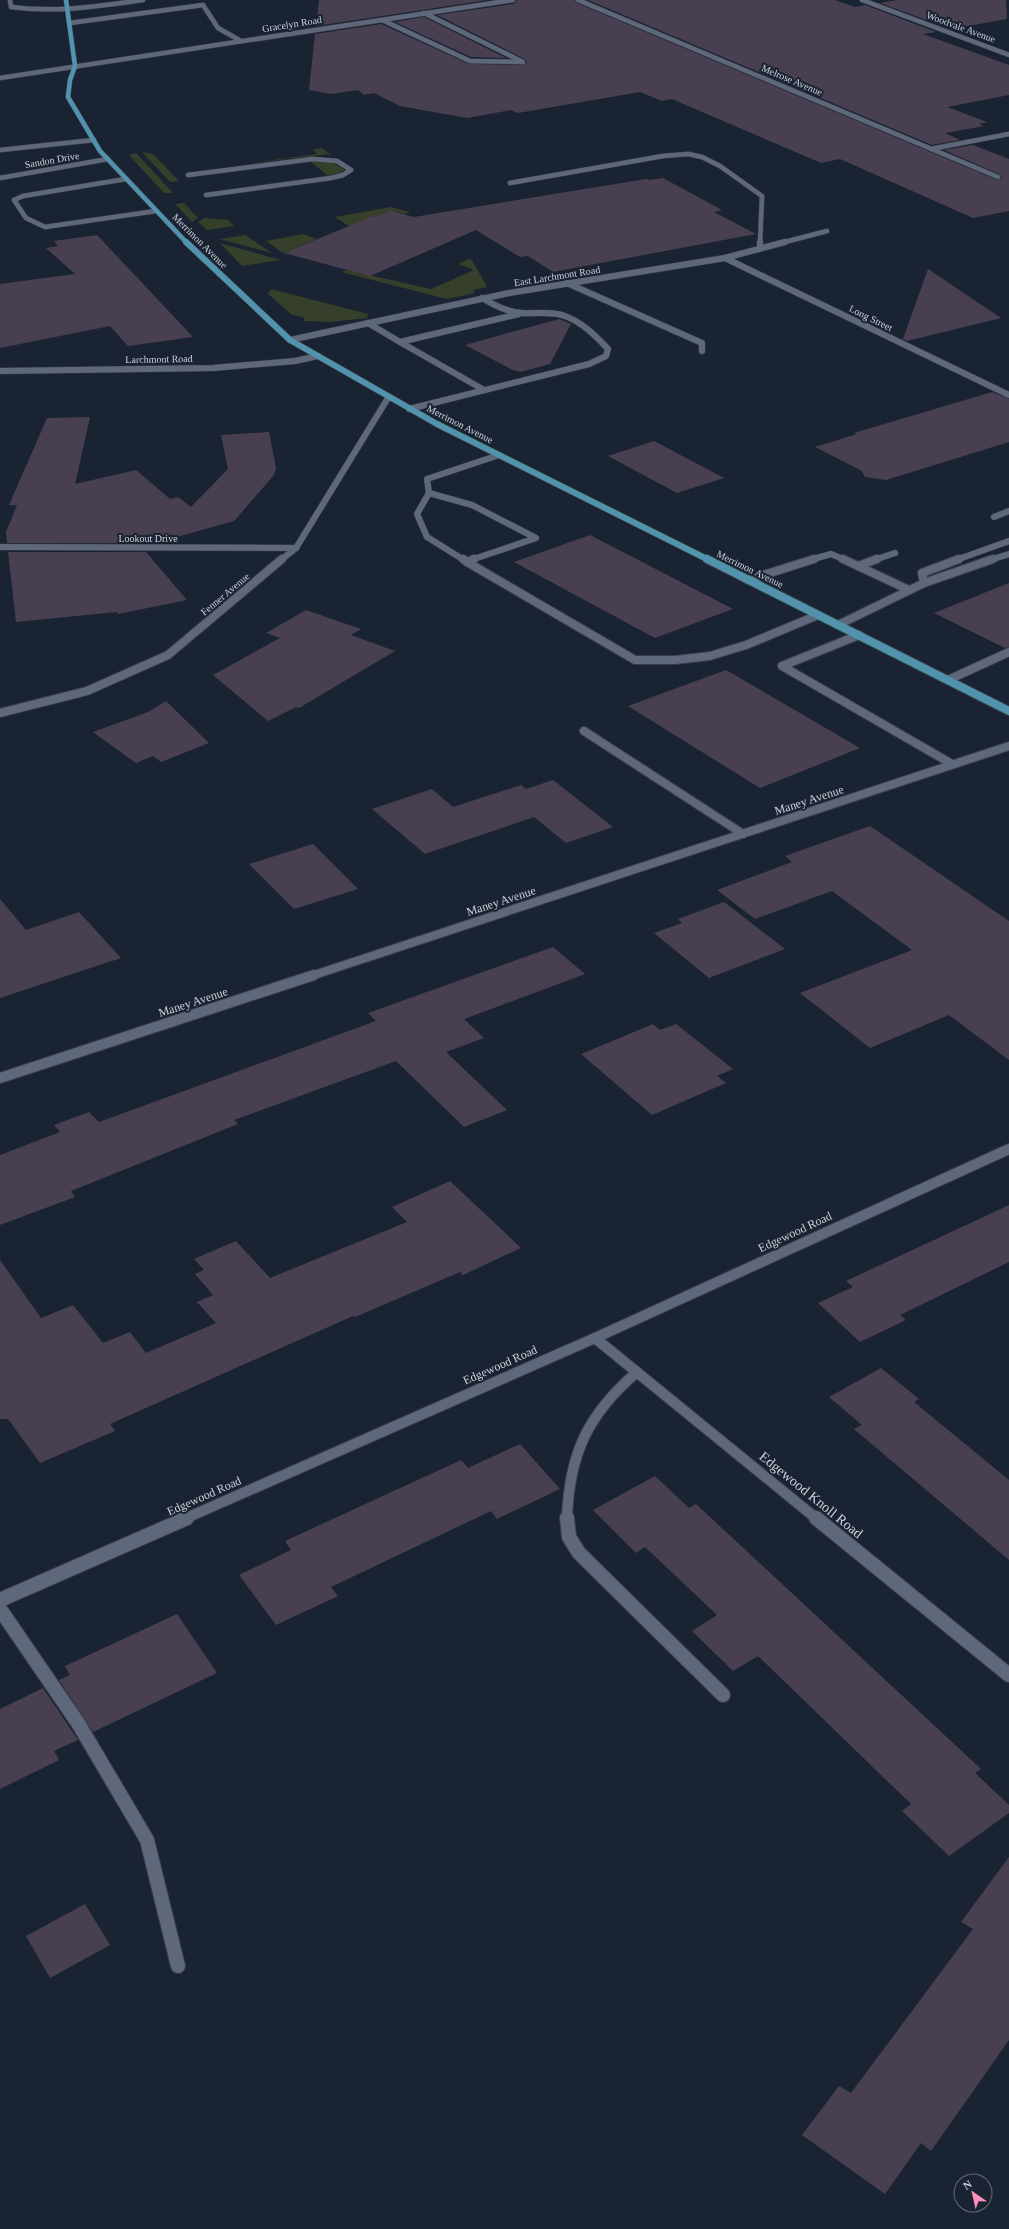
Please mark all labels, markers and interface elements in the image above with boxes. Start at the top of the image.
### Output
street label: Woodvale Avenue [925,9,998,45]
street label: Gracelyn Road [261,14,323,34]
street label: Melrose Avenue [760,62,825,98]
street label: Sandon Drive [24,150,81,170]
street label: Merrimon Avenue [170,211,230,271]
street label: East Larchmont Road [513,264,601,288]
street label: Long Street [847,303,895,333]
street label: Larchmont Road [125,353,193,365]
street label: Merrimon Avenue [425,403,495,446]
street label: Lookout Drive [118,533,178,544]
street label: Merrimon Avenue [715,548,786,590]
street label: Fenner Avenue [198,570,252,618]
street label: Maney Avenue [773,782,845,818]
street label: Maney Avenue [465,883,537,919]
street label: Maney Avenue [157,984,229,1020]
street label: Edgewood Road [756,1209,834,1255]
street label: Edgewood Road [461,1342,539,1388]
street label: Edgewood Knoll Road [756,1449,866,1541]
street label: Edgewood Road [165,1473,243,1519]
north arrow [953,2173,993,2213]
text: N [961,2177,974,2192]

